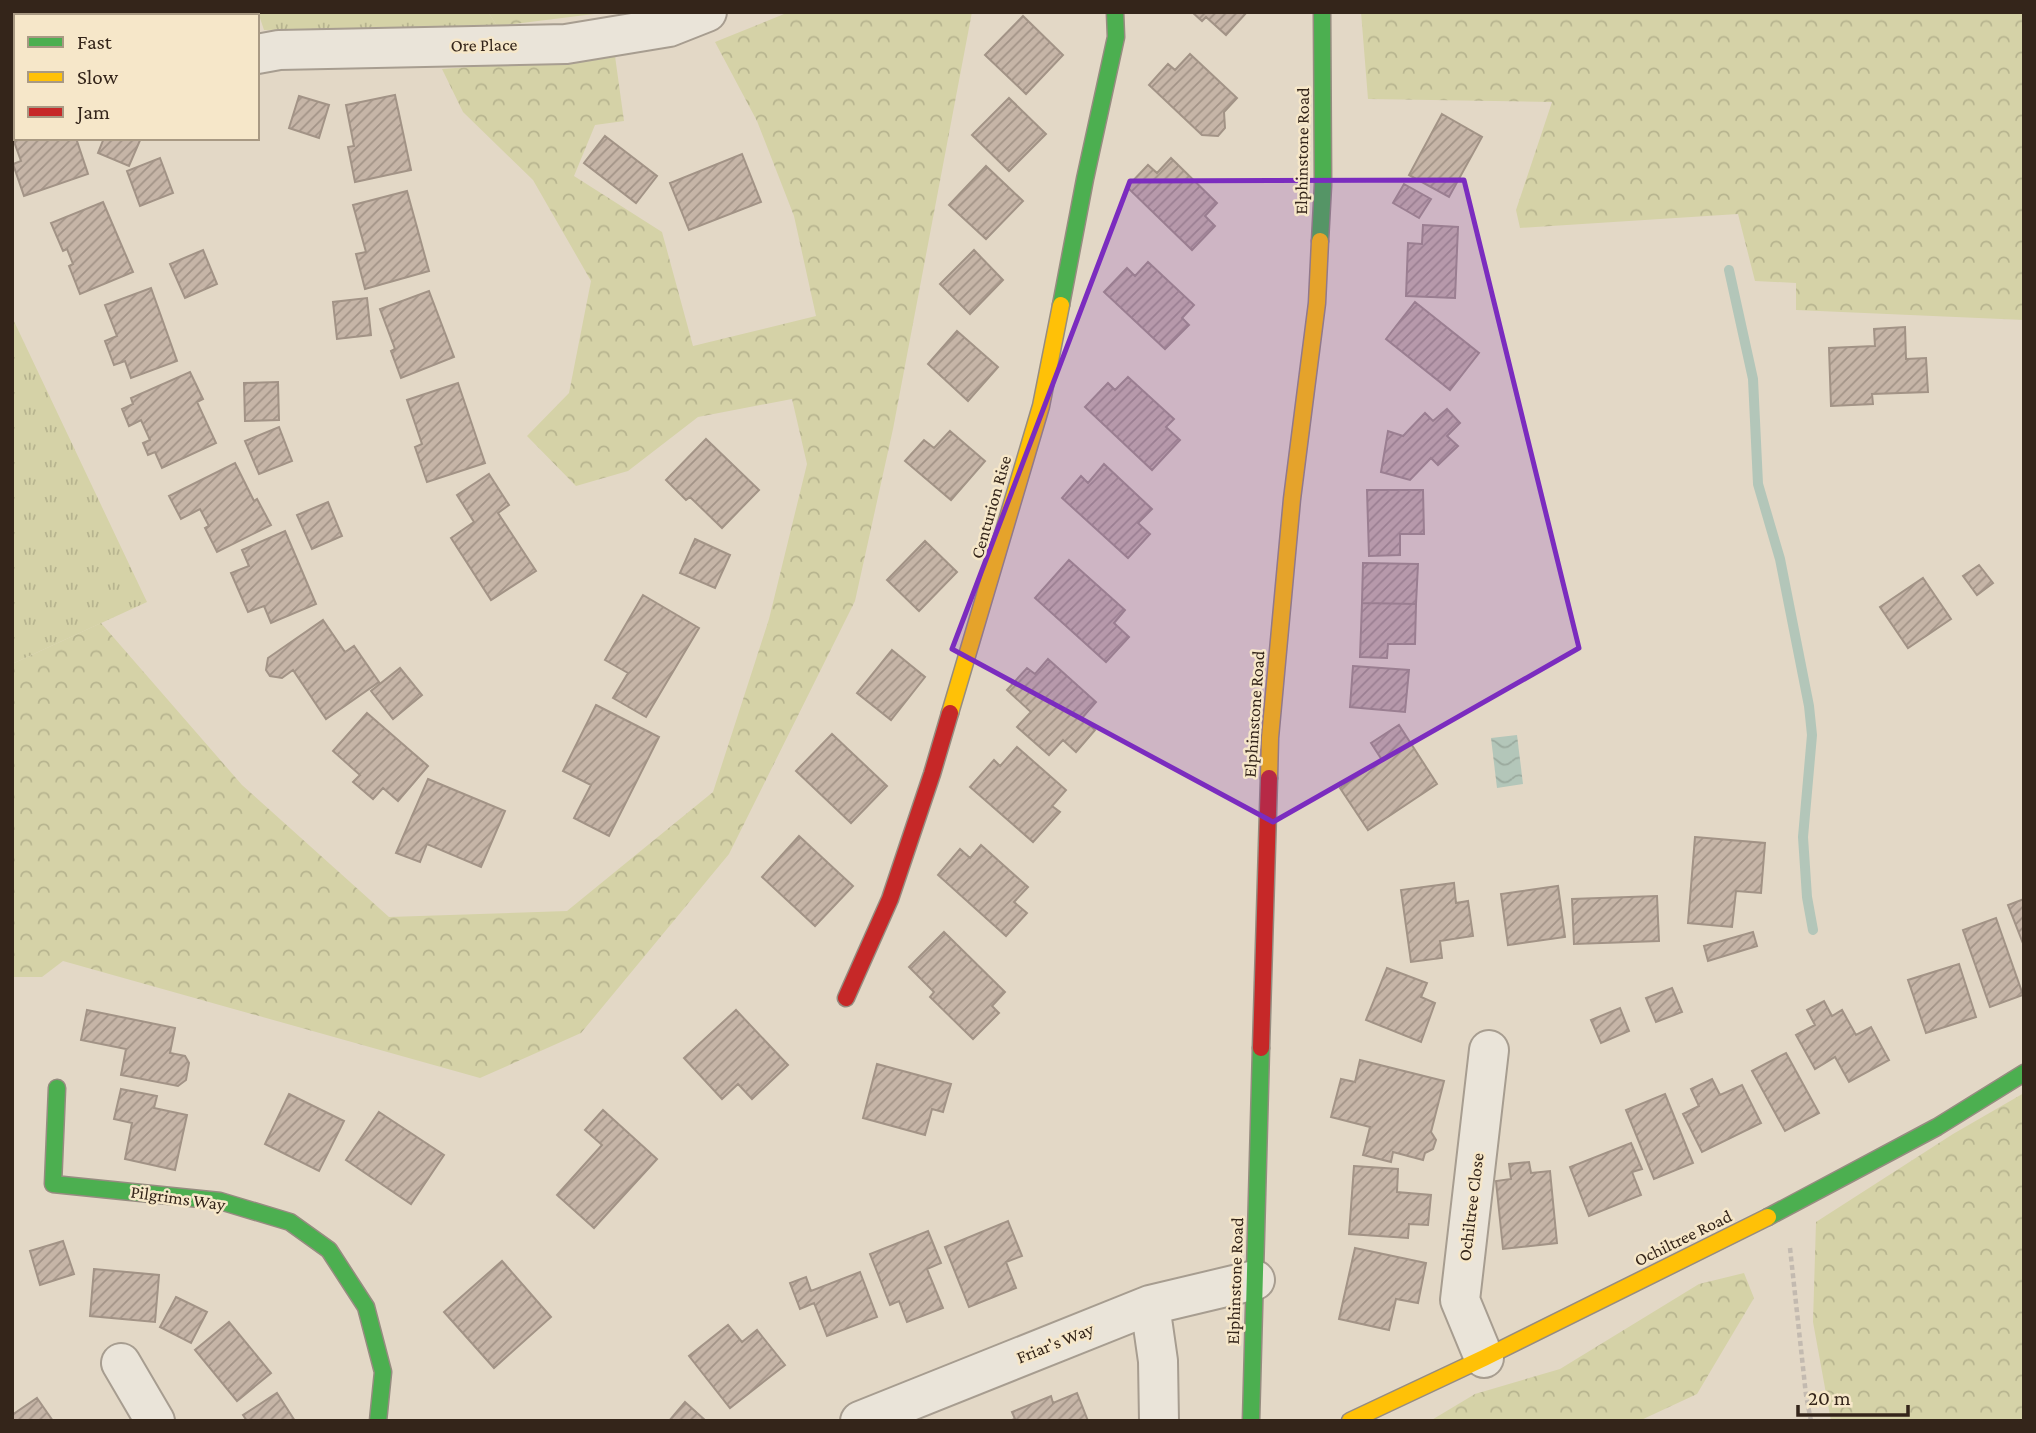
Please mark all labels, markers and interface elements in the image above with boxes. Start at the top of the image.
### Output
legend [14,14,259,140]
text: Fast [77,30,113,54]
street label: Ore Place [450,34,518,56]
text: Slow [77,65,119,89]
street label: Elphinstone Road [1291,87,1313,215]
text: Jam [75,100,110,124]
street label: Centurion Rise [967,453,1015,561]
street label: Elphinstone Road [1240,649,1268,778]
street label: Ochiltree Close [1454,1152,1488,1262]
street label: Pilgrims Way [129,1181,227,1215]
street label: Ochiltree Road [1631,1206,1736,1270]
street label: Elphinstone Road [1223,1217,1247,1345]
street label: Friar's Way [1014,1318,1097,1368]
scale bar [1798,1374,1908,1418]
text: 20 m [1808,1386,1851,1410]

